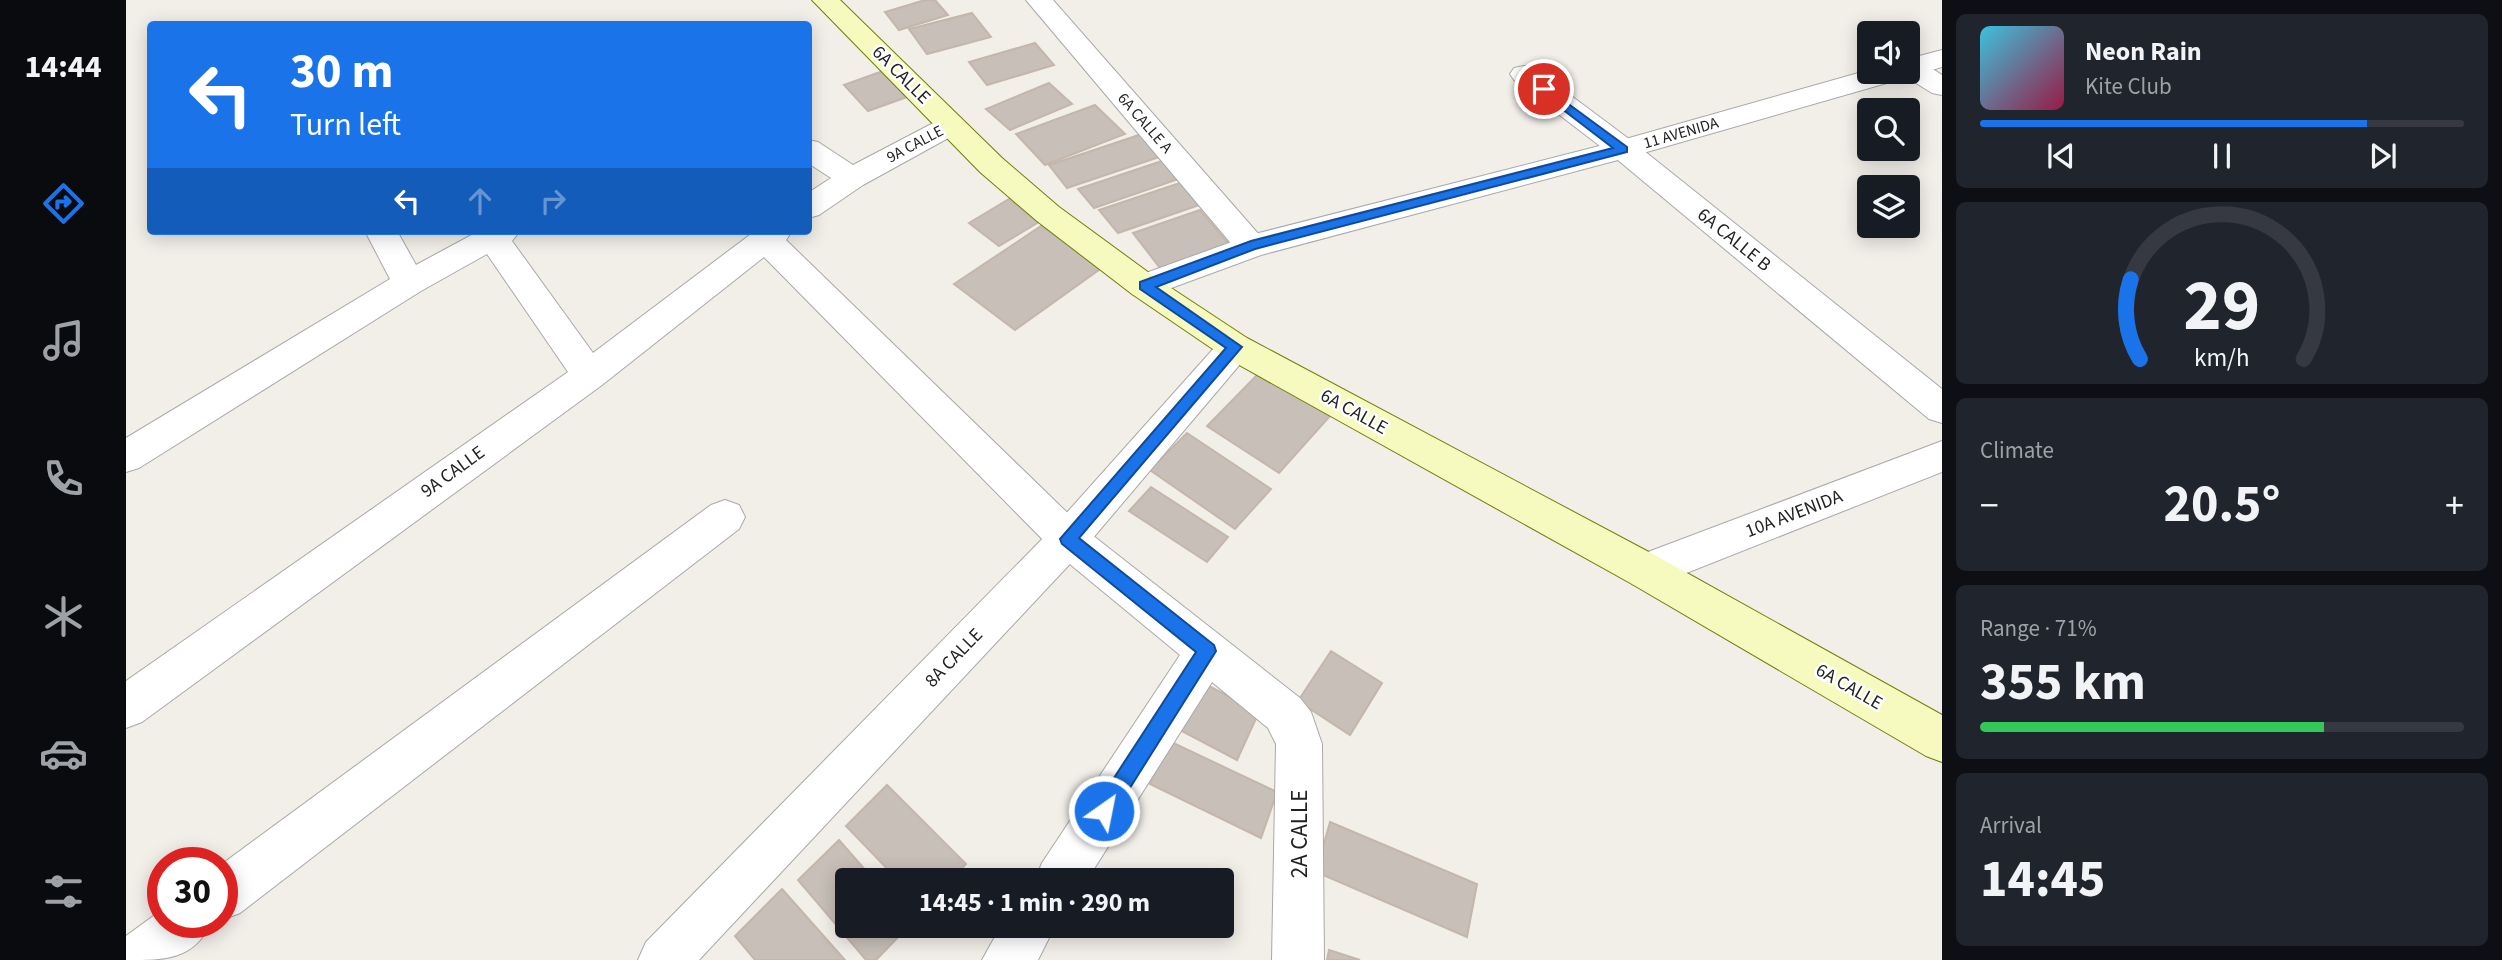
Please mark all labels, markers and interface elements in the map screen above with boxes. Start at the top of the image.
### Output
map controls [1857,21,1920,238]
button: sound [1857,21,1920,84]
text: Neon Rain [2085,33,2202,70]
text: 30 m [290,37,394,107]
street label: 6A CALLE [866,40,936,110]
text: 14:44 [24,44,102,90]
icon: left [175,49,266,140]
pin [1514,59,1574,119]
icon: arrive [1525,70,1563,108]
text: Kite Club [2085,70,2172,103]
street label: 6A CALLE A [1113,88,1178,158]
button: search [1857,98,1920,161]
text: Turn left [290,102,401,148]
street label: 11 AVENIDA [1641,112,1721,154]
street label: 9A CALLE [883,120,947,168]
icon: previous [2042,137,2080,175]
icon: pause [2203,137,2241,175]
icon: next [2364,137,2402,175]
button: layers [1857,175,1920,238]
icon: directions [39,179,88,228]
icon: left [388,182,426,220]
icon: ahead [461,182,499,220]
icon: right [534,182,572,220]
street label: 6A CALLE B [1691,202,1777,278]
text: 29 [2184,254,2260,358]
icon: music [39,316,88,365]
text: km/h [2194,339,2250,375]
street label: 6A CALLE [1315,382,1393,442]
text: Climate [1980,434,2054,467]
street label: 9A CALLE [415,440,491,504]
icon: phone [39,454,88,503]
text: 20.5° [2164,468,2280,542]
text: − [1980,479,1999,533]
text: + [2445,479,2464,533]
street label: 10A AVENIDA [1742,483,1847,545]
icon: climate [39,592,88,641]
text: Range · 71% [1980,612,2097,645]
street label: 8A CALLE [919,622,989,694]
text: 355 km [1980,646,2146,720]
street label: 6A CALLE [1811,657,1887,717]
icon: car [39,729,88,778]
position arrow [1067,774,1141,848]
street label: 2A CALLE [1283,790,1316,878]
text: Arrival [1980,809,2042,842]
text: 14:45 [1980,843,2105,917]
speed limit sign: 30 [147,847,238,938]
icon: filters [39,867,88,916]
text: 14:45 · 1 min · 290 m [919,884,1150,921]

